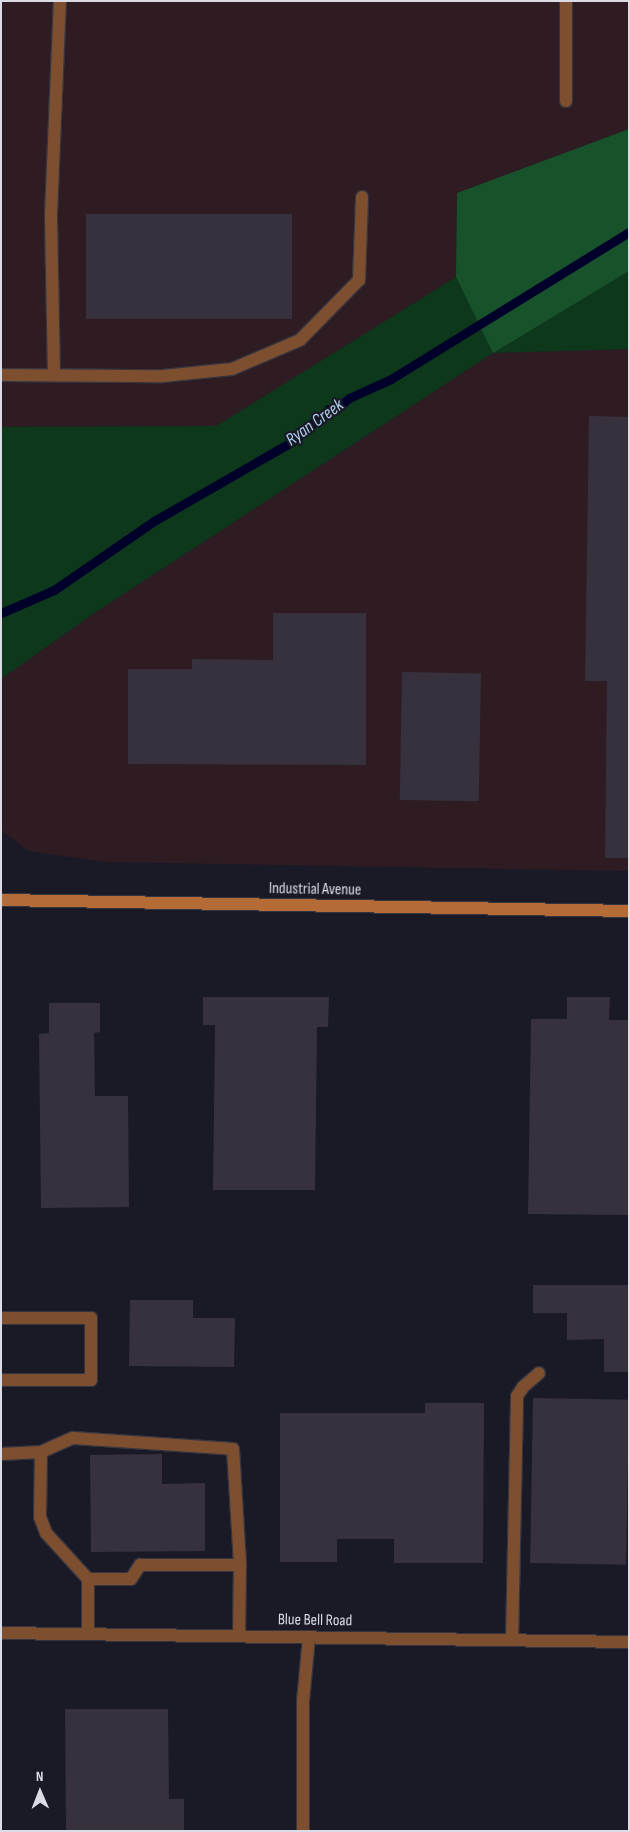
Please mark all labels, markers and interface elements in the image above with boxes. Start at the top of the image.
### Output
water label: Ryan Creek [282,395,348,451]
street label: Industrial Avenue [269,880,361,900]
street label: Blue Bell Road [278,1611,352,1631]
north arrow [15,1767,65,1817]
text: N [36,1768,44,1785]

